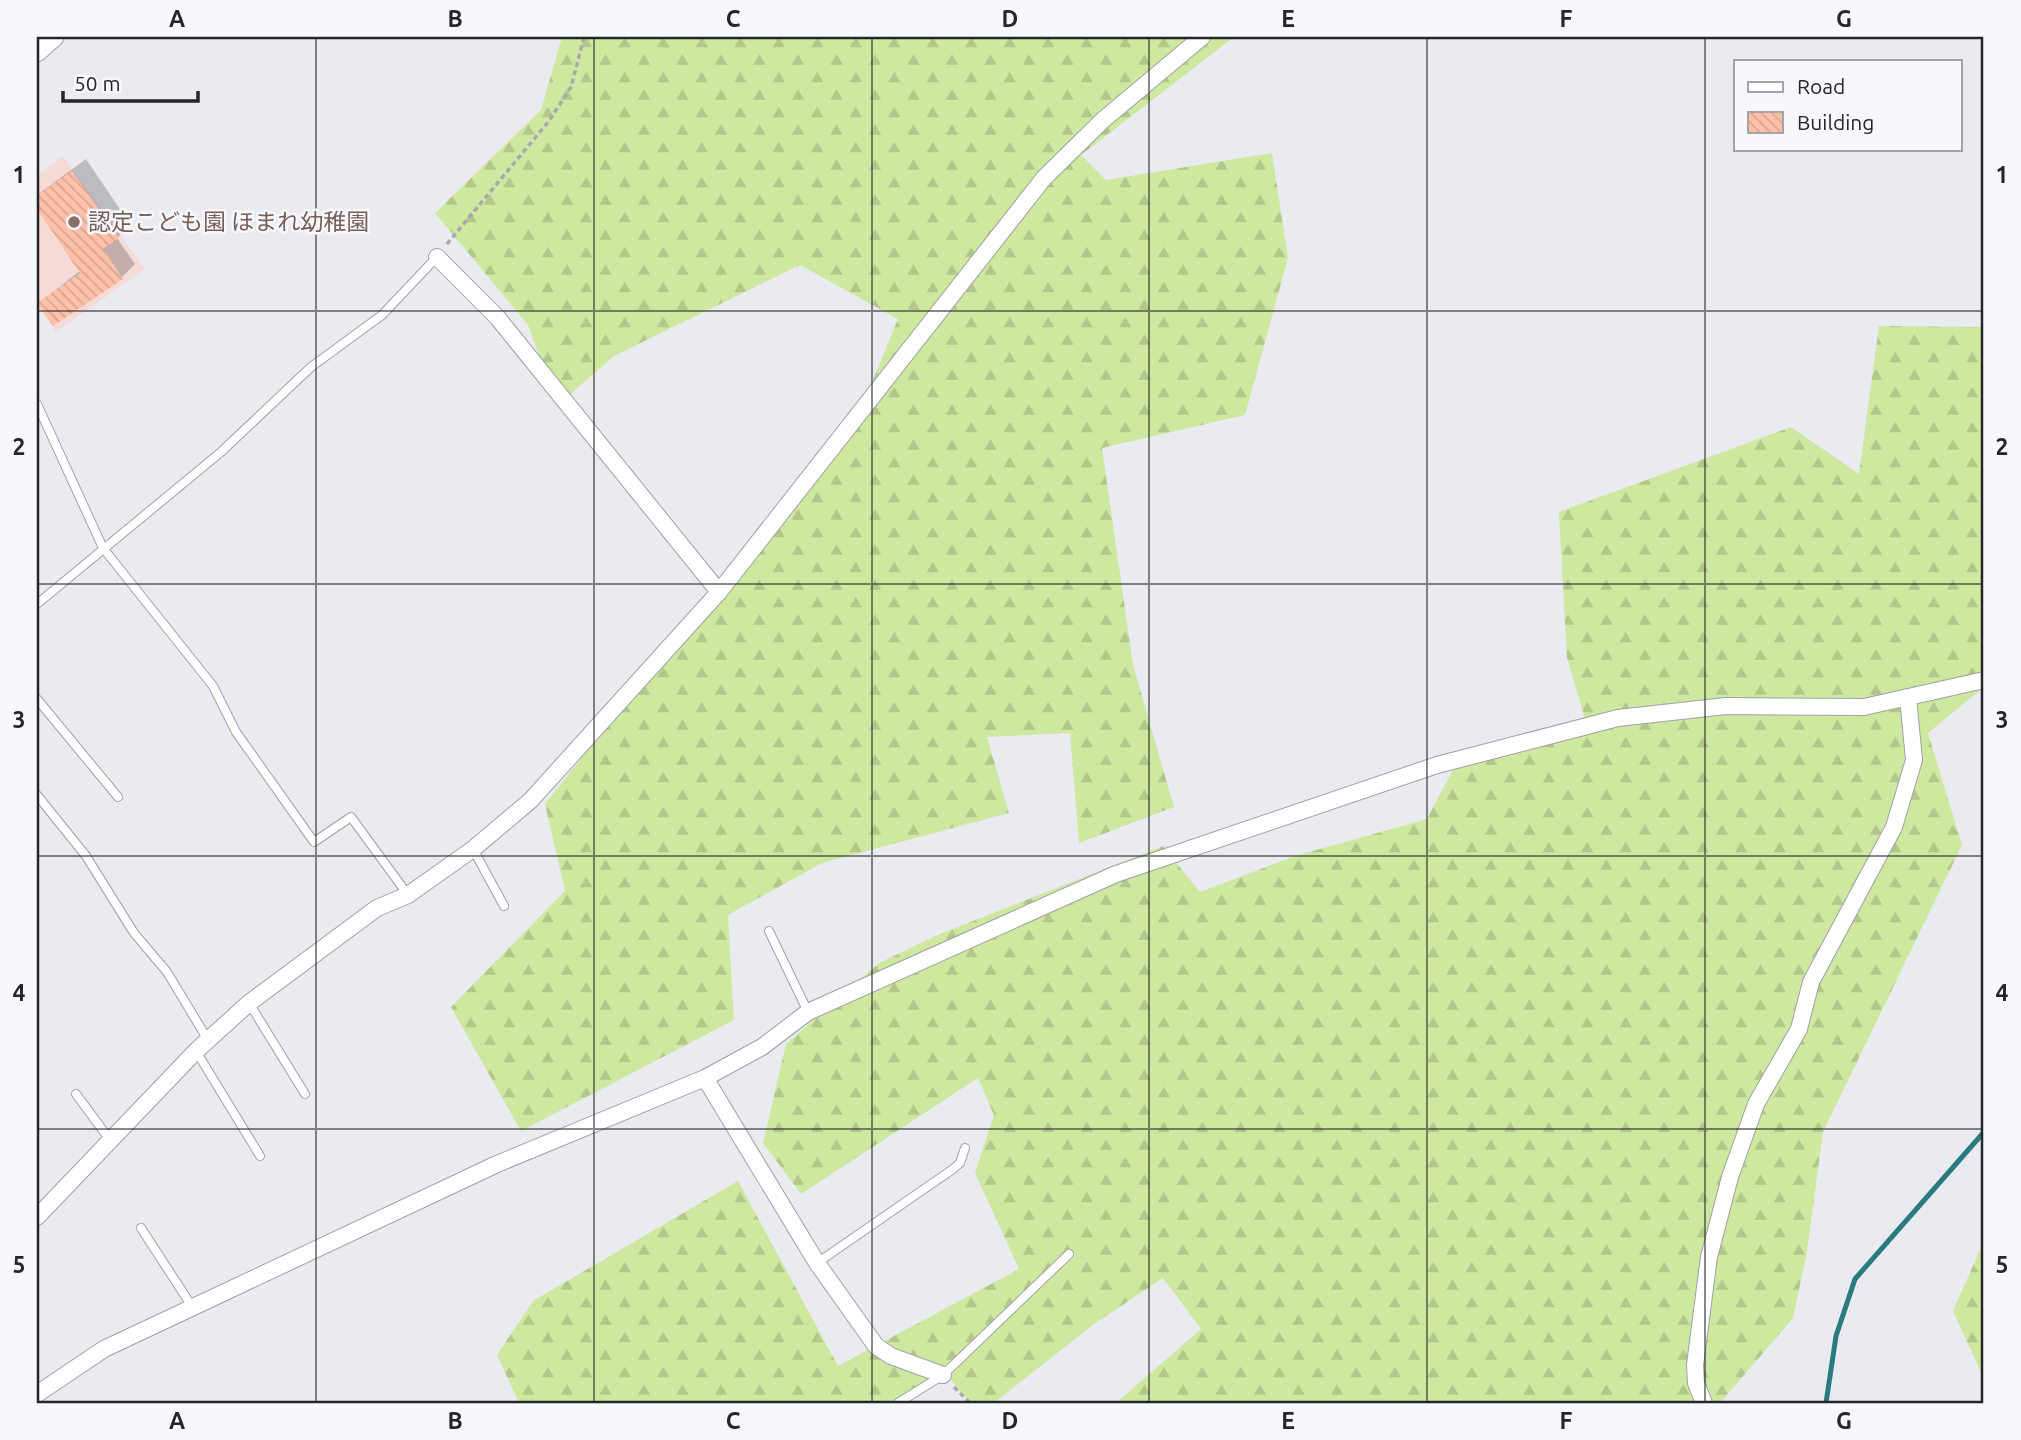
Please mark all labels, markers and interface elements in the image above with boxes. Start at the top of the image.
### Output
text: A [169,6,185,31]
text: B [447,6,463,31]
text: C [726,6,741,31]
text: D [1002,6,1018,31]
text: E [1281,6,1295,31]
text: F [1560,6,1573,31]
text: G [1836,6,1852,31]
scale bar [63,60,198,104]
legend [1734,60,1962,150]
text: 50 m [74,71,121,95]
text: Road [1797,74,1845,98]
text: Building [1797,110,1874,134]
text: 1 [13,162,25,187]
text: 1 [1996,162,2008,187]
place label: 認定こども園 ほまれ幼稚園 [88,209,369,234]
marker: 認定こども園 ほまれ幼稚園 [66,214,82,230]
text: 2 [13,434,25,459]
text: 2 [1996,434,2008,459]
text: 3 [13,707,25,732]
text: 3 [1996,707,2008,732]
text: 4 [13,980,26,1005]
text: 4 [1996,980,2009,1005]
text: 5 [13,1252,25,1277]
text: 5 [1996,1252,2008,1277]
text: A [169,1408,185,1433]
text: B [447,1408,463,1433]
text: C [726,1408,741,1433]
text: D [1002,1408,1018,1433]
text: E [1281,1408,1295,1433]
text: F [1560,1408,1573,1433]
text: G [1836,1408,1852,1433]

